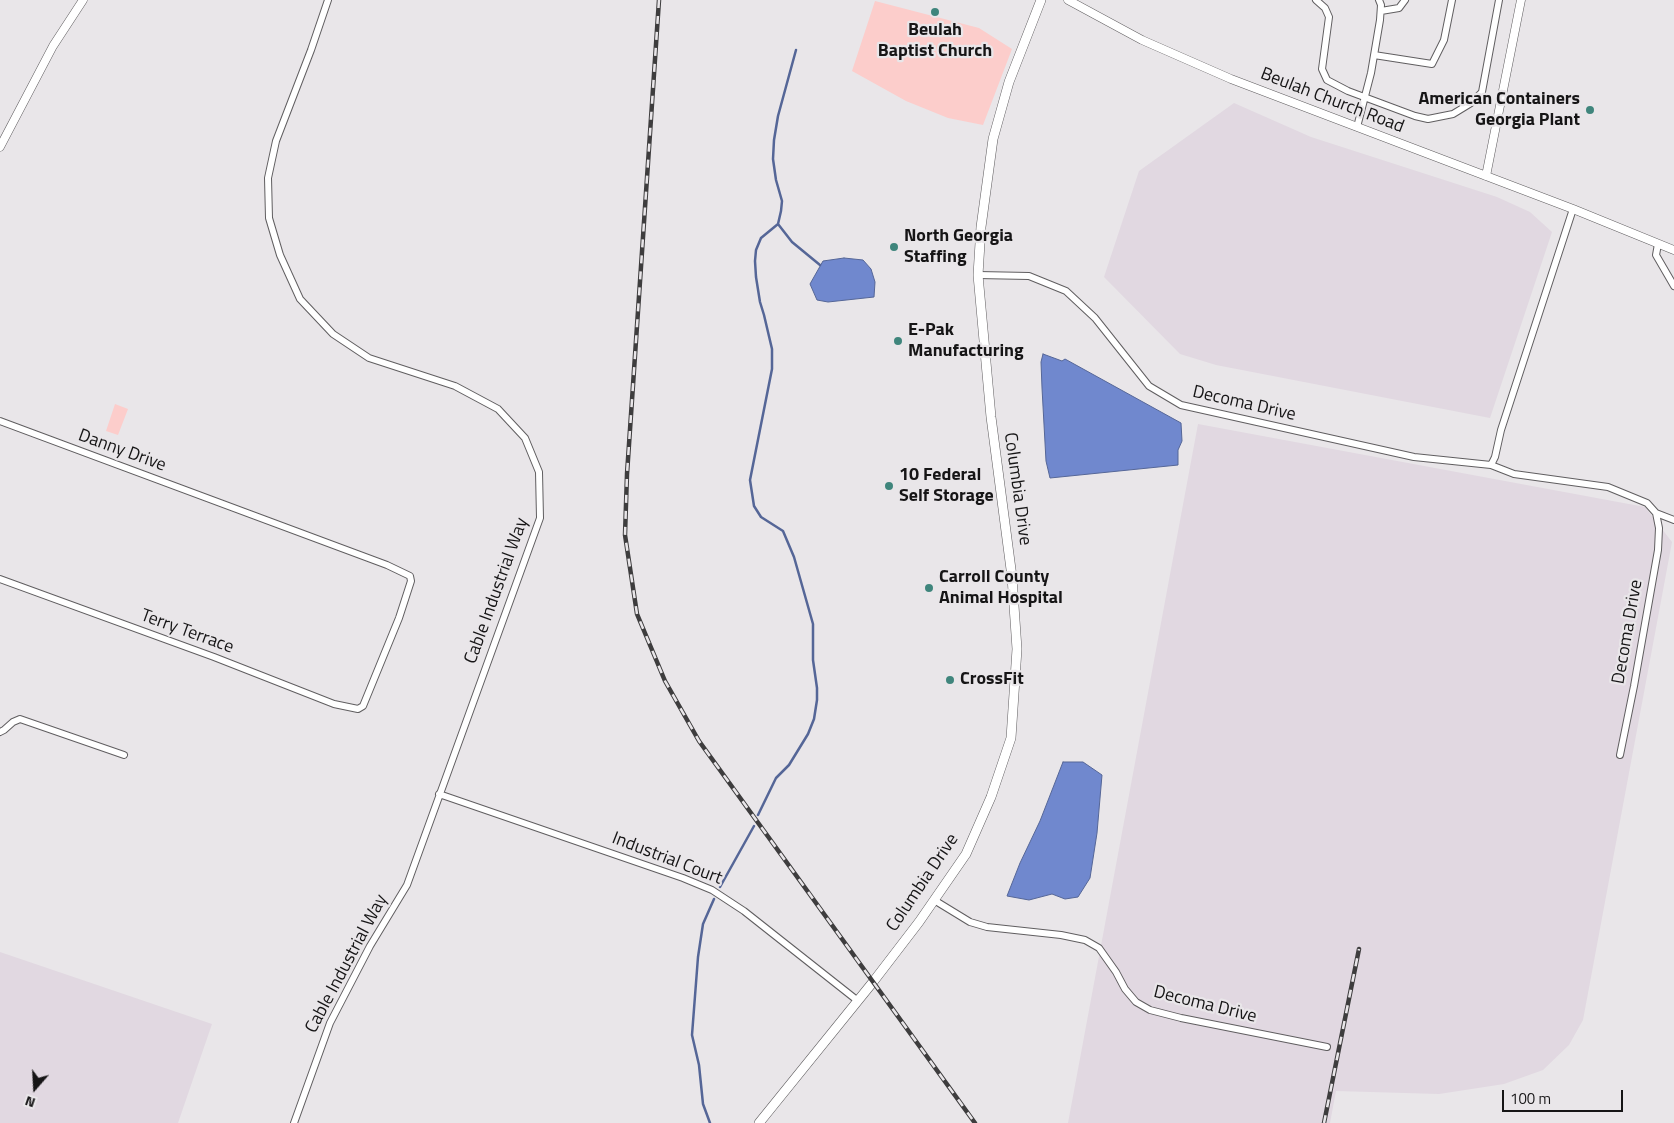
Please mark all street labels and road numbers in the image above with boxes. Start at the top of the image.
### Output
street label: Beulah Church Road [1257,64,1407,138]
street label: Decoma Drive [1190,382,1298,426]
street label: Danny Drive [75,425,169,477]
street label: Columbia Drive [998,431,1036,547]
street label: Cable Industrial Way [461,515,533,667]
street label: Decoma Drive [1608,578,1648,686]
street label: Terry Terrace [138,605,236,659]
street label: Industrial Court [609,828,725,890]
street label: Columbia Drive [882,830,964,936]
street label: Cable Industrial Way [301,891,393,1037]
street label: Decoma Drive [1151,982,1259,1028]

